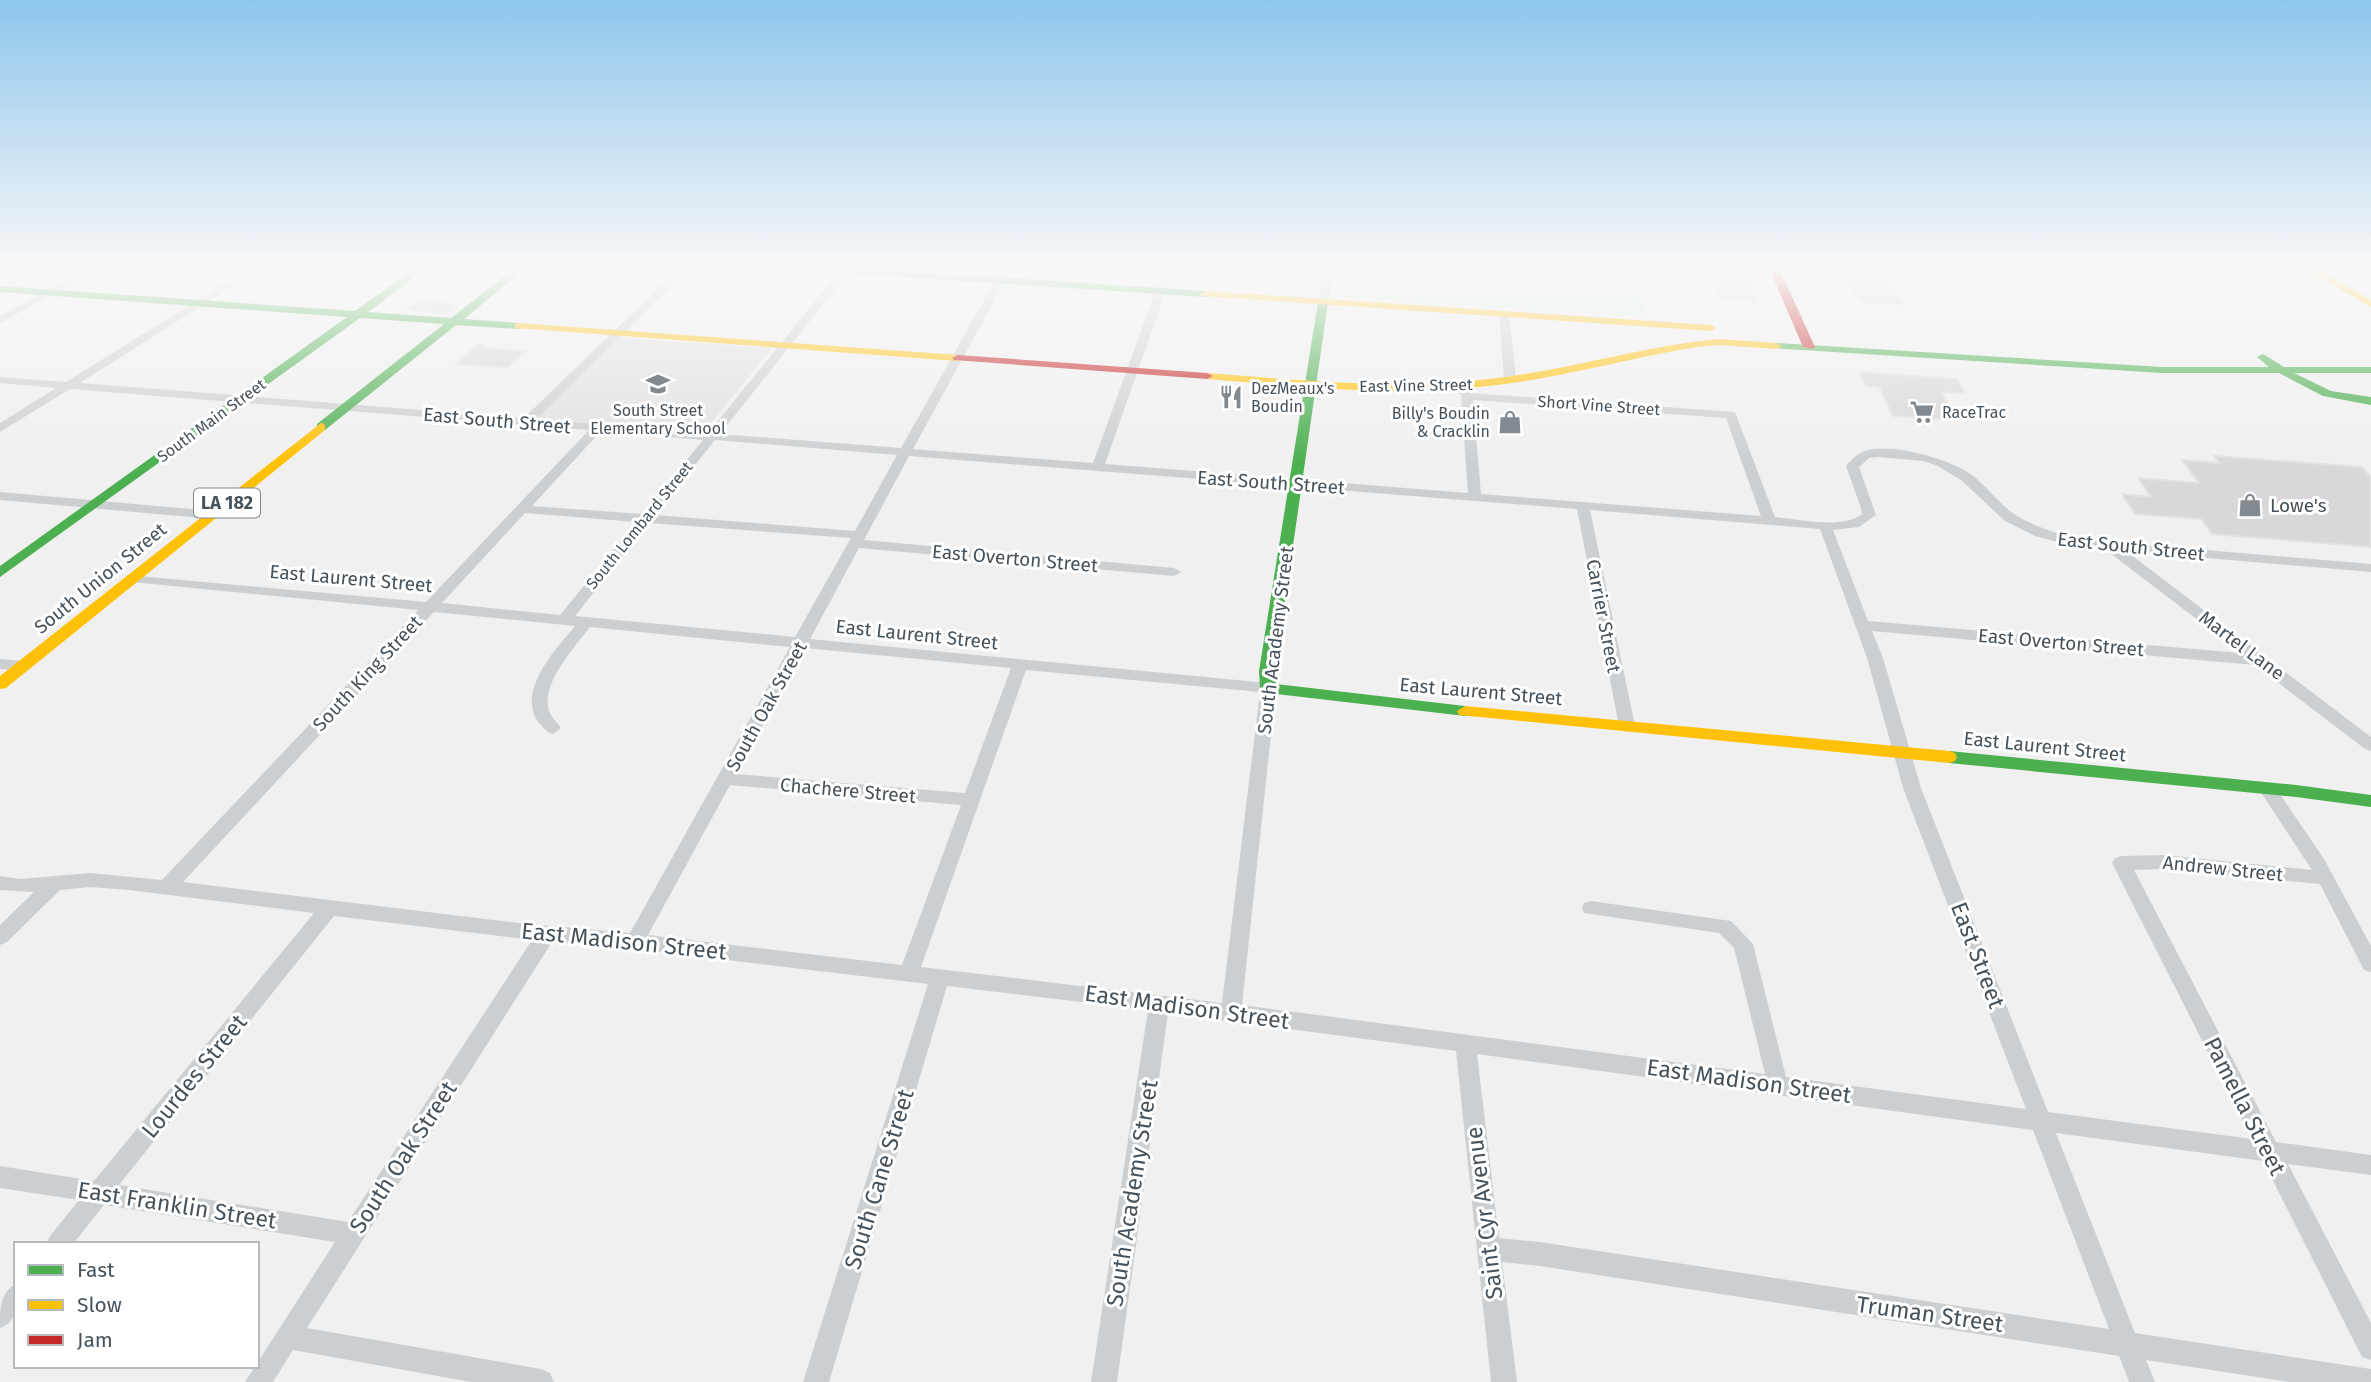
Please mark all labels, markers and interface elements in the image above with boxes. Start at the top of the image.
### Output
school or university icon: South Street Elementary School [644,370,672,398]
street label: South Main Street [153,375,269,466]
street label: East Vine Street [1359,375,1473,396]
place label: DezMeaux's Boudin [1251,379,1335,416]
restaurant icon: DezMeaux's Boudin [1217,383,1245,411]
street label: Short Vine Street [1537,392,1661,419]
supermarket icon: RaceTrac [1908,398,1936,426]
place label: South Street Elementary School [590,401,726,438]
street label: East South Street [422,403,572,438]
place label: RaceTrac [1942,403,2006,422]
place label: Billy's Boudin & Cracklin [1392,404,1490,441]
shop icon: Billy's Boudin & Cracklin [1496,408,1524,436]
street label: South Lombard Street [582,458,697,593]
street label: East South Street [1196,466,1346,499]
road number: LA 182 [194,489,260,518]
shop icon: Lowe's [2236,491,2264,519]
place label: Lowe's [2270,494,2327,517]
street label: South Union Street [30,518,171,639]
street label: East South Street [2056,527,2206,566]
street label: East Overton Street [931,540,1099,577]
street label: South Academy Street [1253,545,1298,735]
street label: Carrier Street [1581,557,1626,675]
street label: East Laurent Street [269,560,433,597]
street label: Martel Lane [2194,606,2289,685]
street label: South King Street [308,611,427,736]
street label: East Laurent Street [835,615,999,654]
street label: East Overton Street [1977,624,2145,661]
street label: South Oak Street [721,637,812,775]
street label: East Laurent Street [1399,673,1563,710]
street label: East Laurent Street [1963,727,2127,766]
street label: Chachere Street [779,773,917,808]
street label: Andrew Street [2162,851,2284,886]
street label: East Street [1945,898,2011,1013]
street label: East Madison Street [520,916,729,966]
street label: East Madison Street [1083,979,1292,1035]
street label: Lourdes Street [135,1008,253,1144]
street label: Pamella Street [2198,1032,2292,1180]
street label: East Madison Street [1645,1053,1854,1109]
street label: South Oak Street [343,1075,463,1238]
street label: South Academy Street [1100,1077,1164,1308]
street label: South Cane Street [838,1085,920,1272]
street label: Saint Cyr Avenue [1460,1125,1508,1301]
street label: East Franklin Street [76,1175,279,1235]
legend [14,1242,259,1368]
text: Fast [77,1257,115,1283]
street label: Truman Street [1855,1290,2006,1338]
text: Slow [77,1292,122,1318]
text: Jam [77,1327,113,1353]

